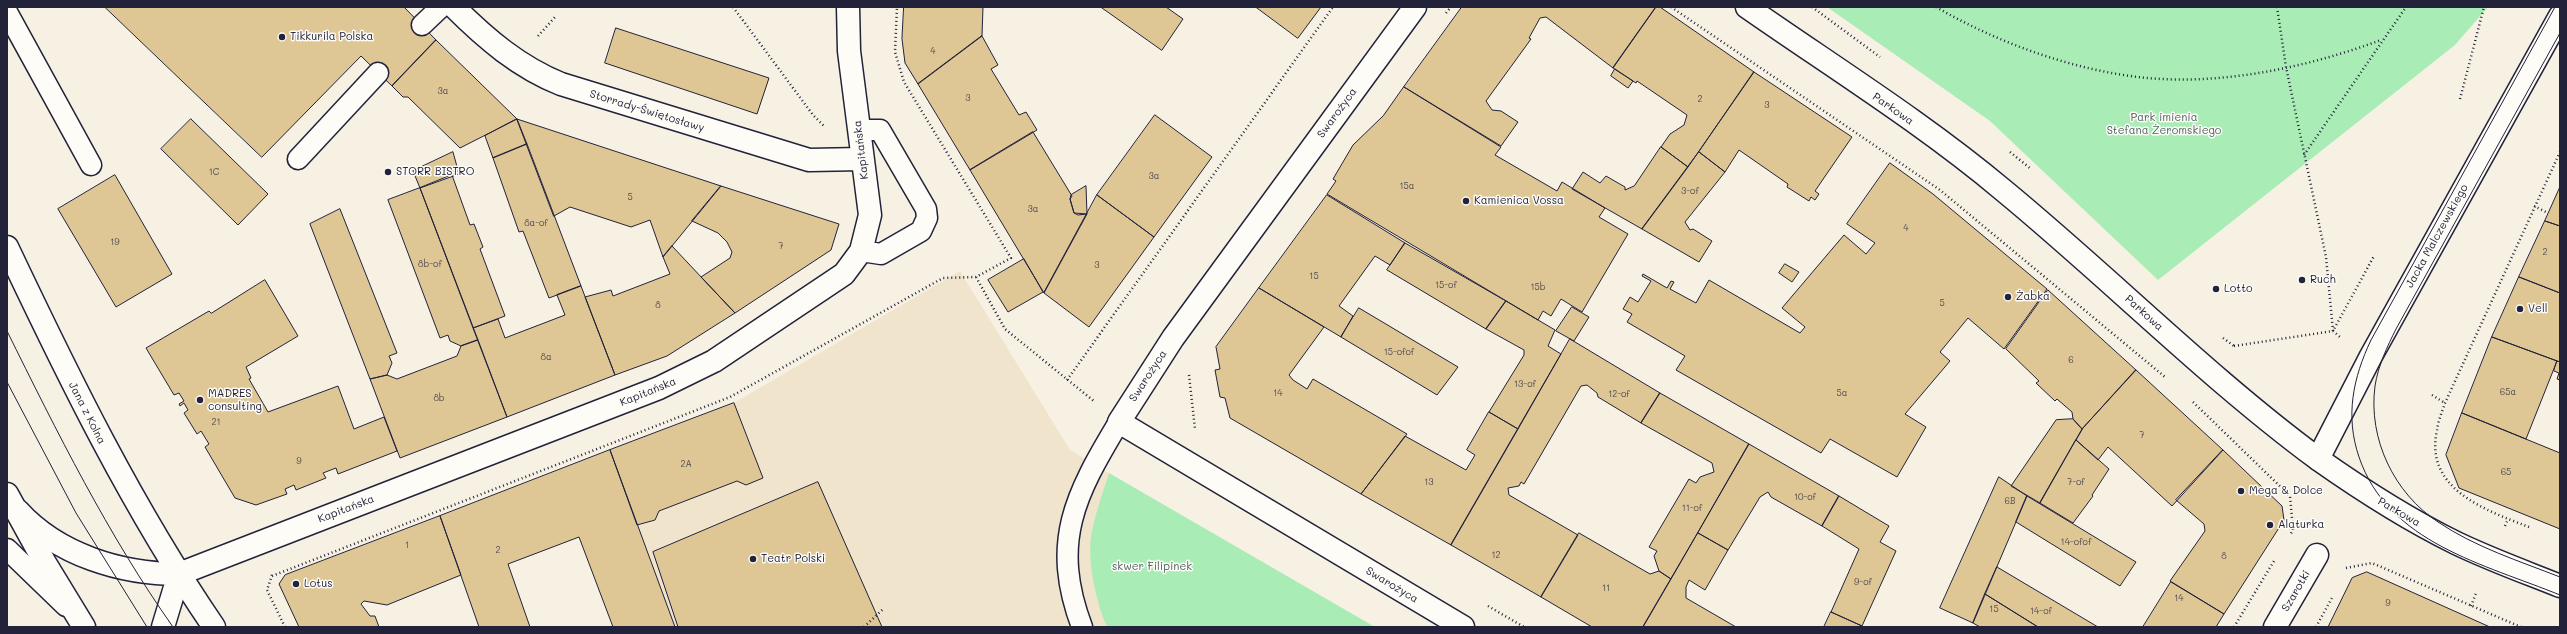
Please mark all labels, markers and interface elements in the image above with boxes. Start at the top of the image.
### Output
place label: Tikkurila Polska [290,30,373,44]
marker: Tikkurila Polska [277,32,287,42]
house number: 4 [930,46,936,56]
street label: Swarożyca [1314,85,1360,141]
house number: 3a [438,86,448,96]
street label: Storrady-Świętosławy [588,87,706,135]
street label: Parkowa [1870,90,1916,128]
house number: 3 [965,93,971,103]
house number: 2 [1697,94,1703,104]
house number: 3 [1764,100,1770,110]
park label: Park imienia Stefana Żeromskiego [2107,111,2221,137]
street label: Kapitańska [851,120,871,180]
place label: STORR BISTRO [396,165,474,179]
house number: 1C [209,167,219,177]
marker: STORR BISTRO [383,167,393,177]
house number: 3a [1149,171,1159,181]
house number: 15a [1400,181,1414,191]
street label: Jacka Malczewskiego [2403,182,2471,290]
house number: 3-of [1681,186,1699,196]
house number: 5 [627,192,633,202]
place label: Kamienica Vossa [1474,194,1564,208]
marker: Kamienica Vossa [1461,196,1471,206]
house number: 3a [1028,204,1038,214]
house number: 8a-of [524,218,548,228]
house number: 4 [1903,223,1909,233]
house number: 19 [110,237,120,247]
house number: 7 [778,241,784,251]
house number: 2 [2542,247,2548,257]
house number: 8b-of [418,259,442,269]
house number: 3 [1094,260,1100,270]
house number: 15 [1309,271,1319,281]
place label: Ruch [2310,273,2336,287]
marker: Ruch [2297,275,2307,285]
house number: 15-of [1435,280,1457,290]
house number: 15b [1530,282,1546,292]
place label: Lotto [2224,282,2253,296]
marker: Lotto [2211,284,2221,294]
place label: Żabka [2016,290,2050,304]
marker: Żabka [2003,292,2013,302]
street label: Parkowa [2122,292,2166,334]
house number: 5 [1939,298,1945,308]
house number: 8 [655,300,661,310]
place label: Vell [2528,302,2547,316]
marker: Vell [2515,304,2525,314]
house number: 15-ofof [1384,347,1414,357]
street label: Swarożyca [1126,348,1170,404]
house number: 8a [540,352,552,362]
house number: 6 [2068,355,2074,365]
street label: Kapitańska [618,375,678,409]
house number: 13-of [1514,379,1536,389]
street label: Jana z Kolna [66,380,108,446]
place label: MADRES consulting [208,387,262,413]
house number: 65a [2500,387,2516,397]
house number: 14 [1273,388,1283,398]
house number: 5a [1837,388,1847,398]
house number: 12-of [1608,389,1630,399]
house number: 8b [433,393,445,403]
marker: MADRES consulting [195,395,205,405]
house number: 21 [211,417,221,427]
house number: 7 [2139,430,2145,440]
house number: 9 [296,456,302,466]
house number: 2A [680,459,692,469]
house number: 65 [2501,467,2511,477]
house number: 13 [1424,477,1434,487]
house number: 7-of [2067,477,2085,487]
place label: Mega & Dolce [2249,484,2323,498]
marker: Mega & Dolce [2236,486,2246,496]
street label: Kapitańska [316,492,376,526]
house number: 10-of [1794,492,1816,502]
street label: Parkowa [2375,495,2423,529]
house number: 6B [2004,496,2016,506]
house number: 11-of [1682,503,1702,513]
place label: Alaturka [2278,518,2324,532]
marker: Alaturka [2265,520,2275,530]
house number: 14-ofof [2061,537,2091,547]
house number: 1 [405,540,409,550]
house number: 2 [495,545,501,555]
house number: 12 [1491,550,1501,560]
house number: 8 [2221,551,2227,561]
place label: Teatr Polski [761,552,825,566]
marker: Teatr Polski [748,554,758,564]
park label: skwer Filipinek [1112,560,1192,574]
street label: Swarożyca [1363,564,1421,606]
street label: Szarotki [2279,568,2313,614]
place label: Lotus [304,577,333,591]
house number: 9-of [1854,577,1872,587]
marker: Lotus [291,579,301,589]
house number: 11 [1602,583,1610,593]
house number: 14 [2174,593,2184,603]
house number: 9 [2385,598,2391,608]
house number: 15 [1989,604,1999,614]
house number: 14-of [2030,606,2052,616]

